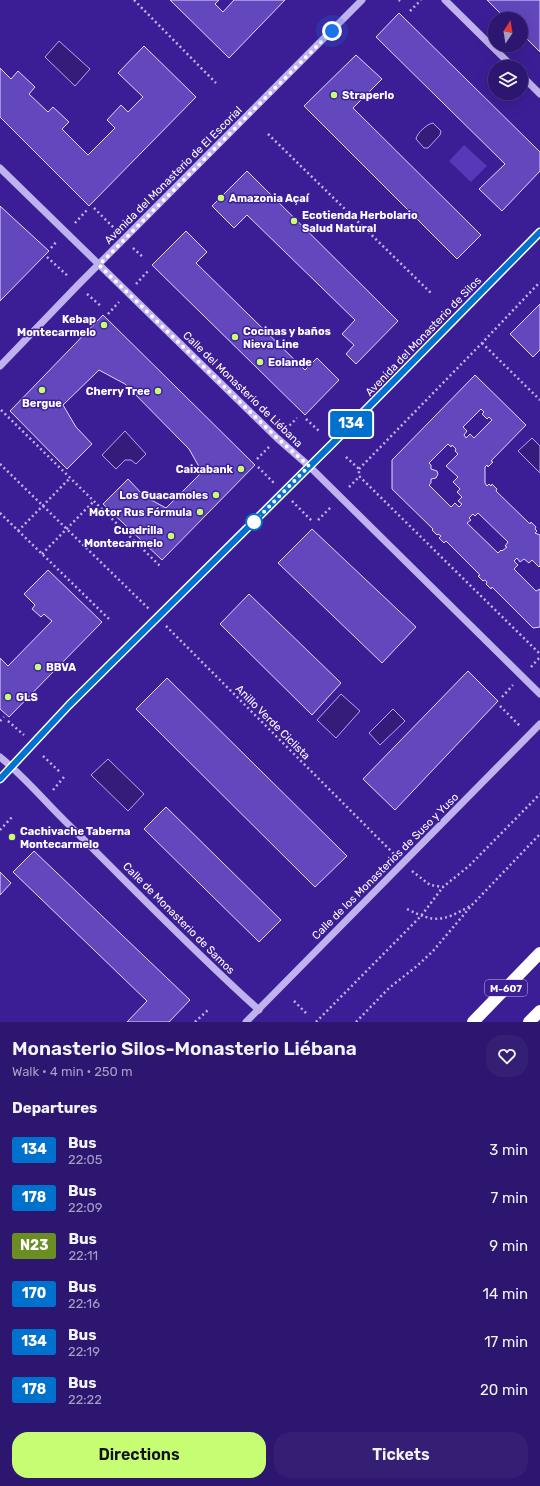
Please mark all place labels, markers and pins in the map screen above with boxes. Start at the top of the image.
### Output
place label: Straperlo [342,89,394,102]
marker: Straperlo [329,90,339,100]
place label: Amazonia Açaí [229,192,310,205]
marker: Amazonia Açaí [216,193,226,203]
place label: Ecotienda Herbolario Salud Natural [302,209,418,235]
marker: Ecotienda Herbolario Salud Natural [289,216,299,226]
place label: Kebap Montecarmelo [17,313,96,339]
marker: Kebap Montecarmelo [99,320,109,330]
place label: Cocinas y baños Nieva Line [243,325,331,351]
marker: Cocinas y baños Nieva Line [230,332,240,342]
place label: Eolande [268,356,312,369]
marker: Eolande [255,357,265,367]
marker: Bergue [37,385,47,395]
place label: Cherry Tree [86,385,150,398]
marker: Cherry Tree [153,386,163,396]
place label: Bergue [22,397,62,410]
place label: Caixabank [176,463,234,476]
marker: Caixabank [236,464,246,474]
place label: Los Guacamoles [119,489,208,502]
marker: Los Guacamoles [211,490,221,500]
place label: Motor Rus Fórmula [89,506,192,519]
marker: Motor Rus Fórmula [195,507,205,517]
unlabelled marker [245,513,263,531]
place label: Cuadrilla Montecarmelo [84,524,163,550]
marker: Cuadrilla Montecarmelo [166,531,176,541]
place label: BBVA [46,661,76,674]
marker: BBVA [33,662,43,672]
place label: GLS [16,691,38,704]
marker: GLS [3,692,13,702]
place label: Cachivache Taberna Montecarmelo [20,825,131,851]
marker: Cachivache Taberna Montecarmelo [7,832,17,842]

